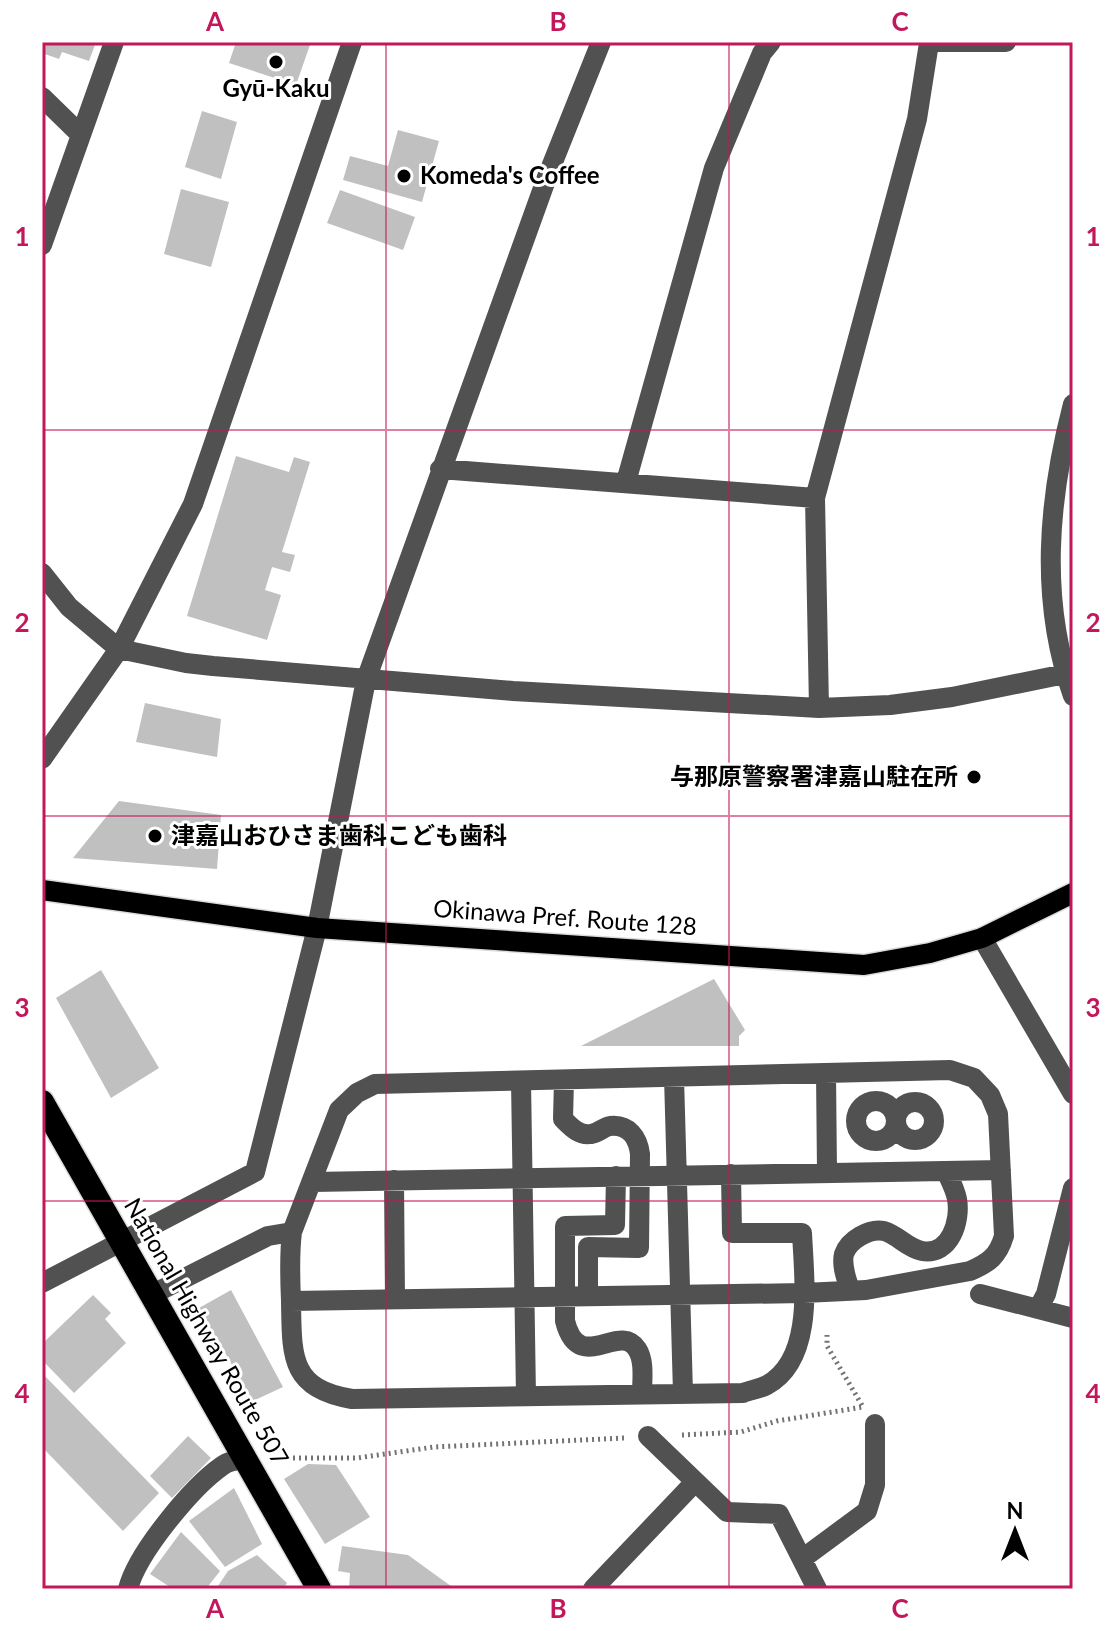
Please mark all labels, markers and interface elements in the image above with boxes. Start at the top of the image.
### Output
text: A [205,5,225,37]
text: B [549,5,567,37]
text: C [891,5,909,37]
marker: Gyū-Kaku [267,53,285,71]
place label: Gyū-Kaku [222,73,330,102]
place label: Komeda's Coffee [420,160,600,189]
marker: Komeda's Coffee [395,167,413,185]
text: 1 [14,220,30,252]
text: 1 [1085,220,1101,252]
text: 2 [14,606,30,638]
text: 2 [1085,606,1101,638]
place label: 与那原警察署津嘉山駐在所 [670,761,958,790]
marker: 与那原警察署津嘉山駐在所 [965,768,983,786]
place label: 津嘉山おひさま歯科こども歯科 [171,820,507,849]
marker: 津嘉山おひさま歯科こども歯科 [146,827,164,845]
street label: Okinawa Pref. Route 128 [432,893,698,940]
text: 3 [14,991,30,1023]
text: 3 [1085,991,1101,1023]
street label: National Highway Route 507 [119,1193,296,1470]
text: 4 [14,1377,30,1409]
text: 4 [1085,1377,1101,1409]
north arrow [975,1491,1055,1571]
text: N [1007,1497,1023,1524]
text: A [205,1592,225,1624]
text: B [549,1592,567,1624]
text: C [891,1592,909,1624]

